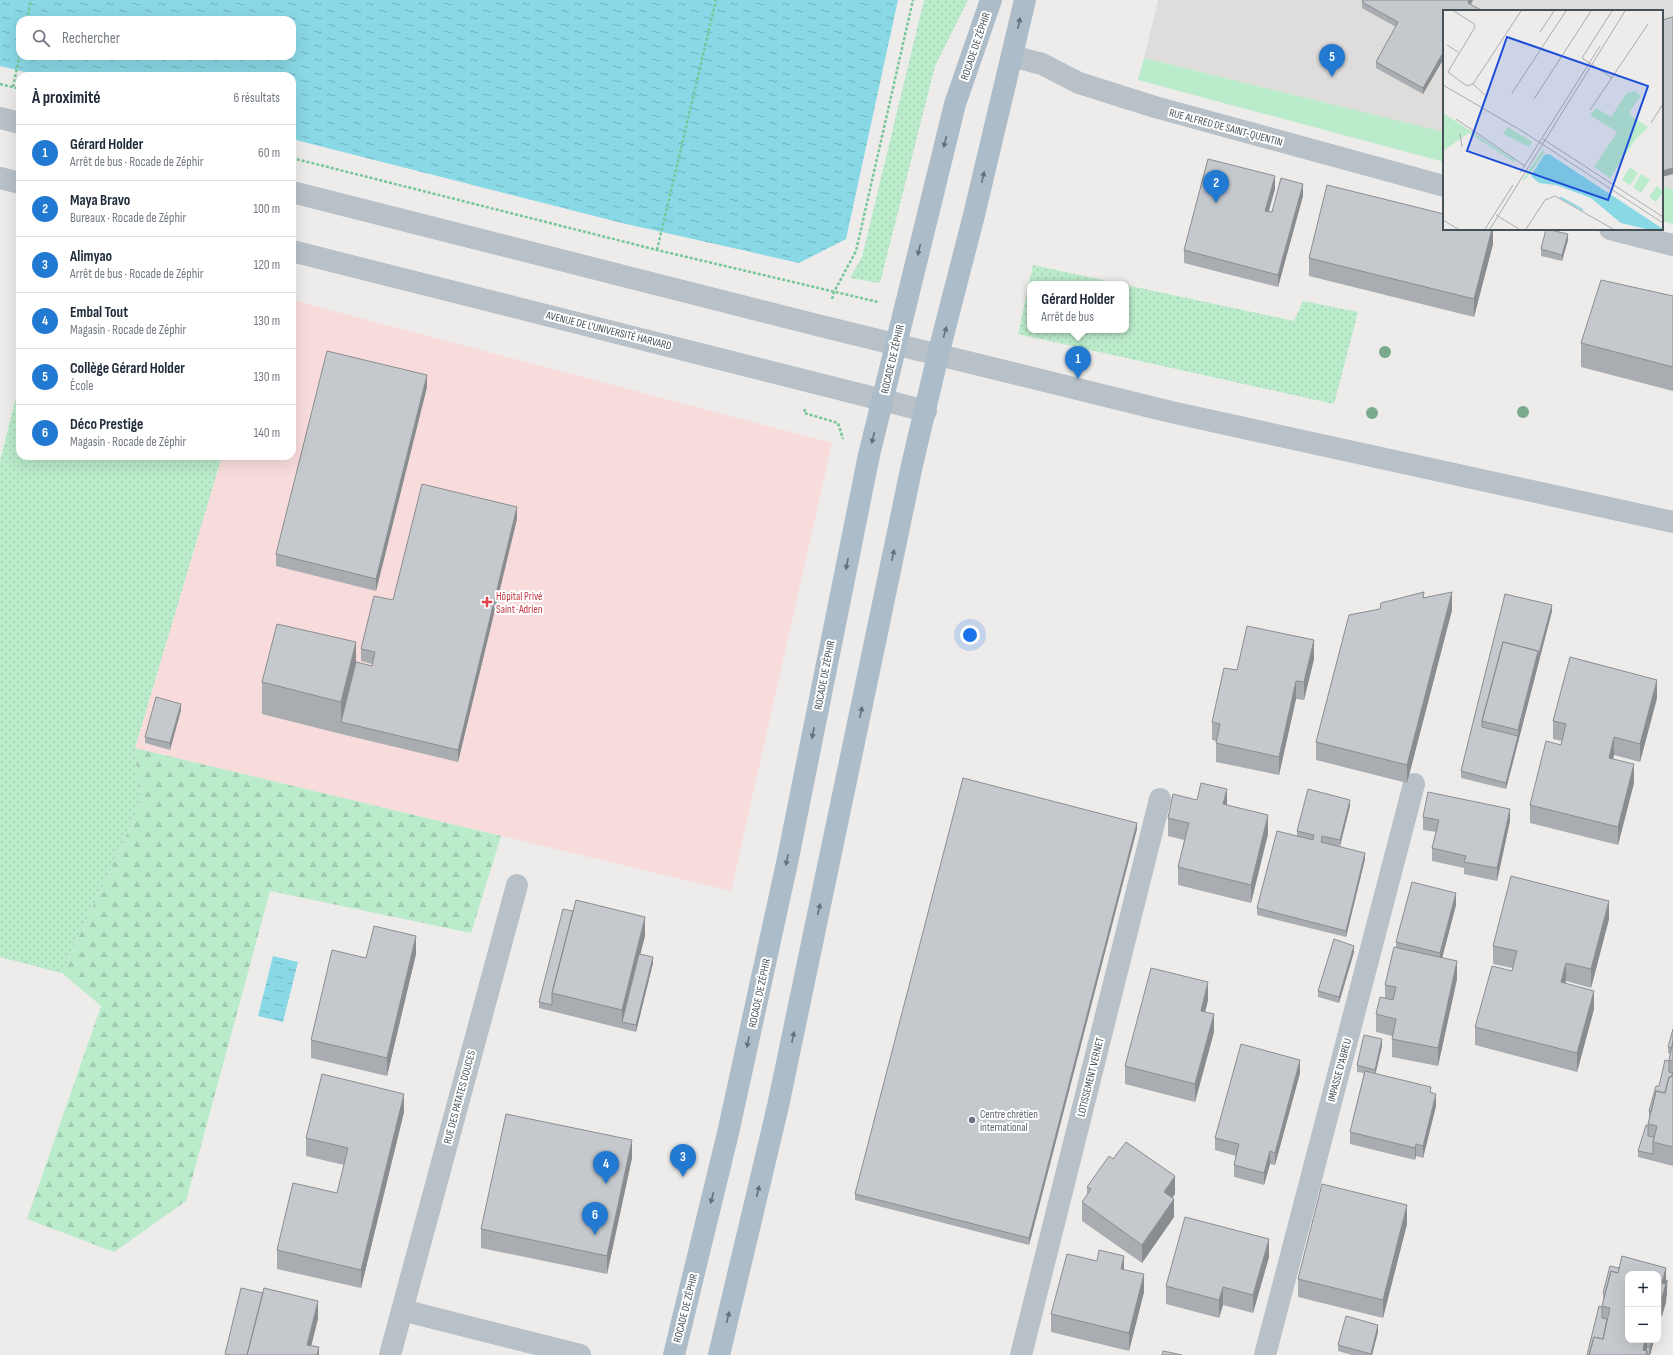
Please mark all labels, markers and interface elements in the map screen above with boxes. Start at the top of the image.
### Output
inset map [1443,10,1663,230]
street label: ROCADE DE ZÉPHIR [958,11,993,82]
search box [16,16,296,60]
one-way arrow [1017,17,1023,29]
icon: search [30,27,52,49]
text: Rechercher [62,29,120,48]
pin: 5 [1319,44,1345,77]
text: À proximité [32,88,100,108]
text: 6 résultats [234,90,280,106]
street label: RUE ALFRED DE SAINT-QUENTIN [1168,106,1284,149]
text: Gérard Holder [70,135,143,154]
one-way arrow [942,136,948,148]
text: 1 [42,145,48,161]
text: 60 m [258,145,280,161]
text: Arrêt de bus · Rocade de Zéphir [70,154,203,170]
one-way arrow [980,170,986,183]
pin: 2 [1203,170,1229,203]
text: Maya Bravo [70,191,130,210]
text: 2 [42,201,48,217]
text: 100 m [253,201,280,217]
text: Bureaux · Rocade de Zéphir [70,210,186,226]
one-way arrow [915,244,921,256]
text: Alimyao [70,247,112,266]
text: 3 [42,257,48,273]
text: 120 m [254,257,280,273]
text: Arrêt de bus · Rocade de Zéphir [70,266,203,282]
popup [1027,281,1129,333]
text: Gérard Holder [1041,290,1115,309]
text: Embal Tout [70,303,128,322]
street label: AVENUE DE L'UNIVERSITÉ HARVARD [544,308,673,352]
text: Arrêt de bus [1041,309,1094,325]
text: 4 [42,313,48,329]
text: 130 m [254,313,280,329]
text: Magasin · Rocade de Zéphir [70,322,186,338]
street label: ROCADE DE ZÉPHIR [878,323,907,395]
one-way arrow [942,326,948,338]
pin: 1 [1065,346,1091,379]
text: Collège Gérard Holder [70,359,185,378]
text: 5 [42,369,48,385]
text: 130 m [254,369,280,385]
text: École [70,378,93,394]
text: Déco Prestige [70,415,143,434]
text: 6 [42,425,48,441]
text: 140 m [254,425,280,441]
one-way arrow [870,433,876,445]
text: Magasin · Rocade de Zéphir [70,434,186,450]
one-way arrow [891,549,897,561]
one-way arrow [843,558,849,571]
place label: Hôpital Privé Saint-Adrien [496,590,543,616]
marker: Hôpital Privé Saint-Adrien [481,596,493,608]
your location [960,625,980,645]
street label: ROCADE DE ZÉPHIR [811,639,838,711]
one-way arrow [858,706,864,718]
one-way arrow [809,727,815,739]
one-way arrow [784,854,790,867]
one-way arrow [817,903,823,915]
street label: ROCADE DE ZÉPHIR [746,957,773,1029]
one-way arrow [790,1030,796,1043]
street label: LOTISSEMENT VERNET [1074,1035,1107,1118]
one-way arrow [744,1036,750,1048]
street label: IMPASSE D'ABREU [1325,1037,1354,1103]
street label: RUE DES PATATES DOUCES [441,1049,478,1145]
place label: Centre chrétien international [980,1108,1038,1134]
marker: Centre chrétien international [967,1115,977,1125]
pin: 3 [670,1144,696,1177]
pin: 4 [593,1151,619,1184]
one-way arrow [755,1184,761,1196]
one-way arrow [709,1192,715,1204]
pin: 6 [582,1202,608,1235]
map controls [1625,1271,1661,1343]
button: + [1625,1271,1661,1307]
street label: ROCADE DE ZÉPHIR [671,1272,700,1344]
button: − [1625,1307,1661,1343]
one-way arrow [725,1311,731,1323]

